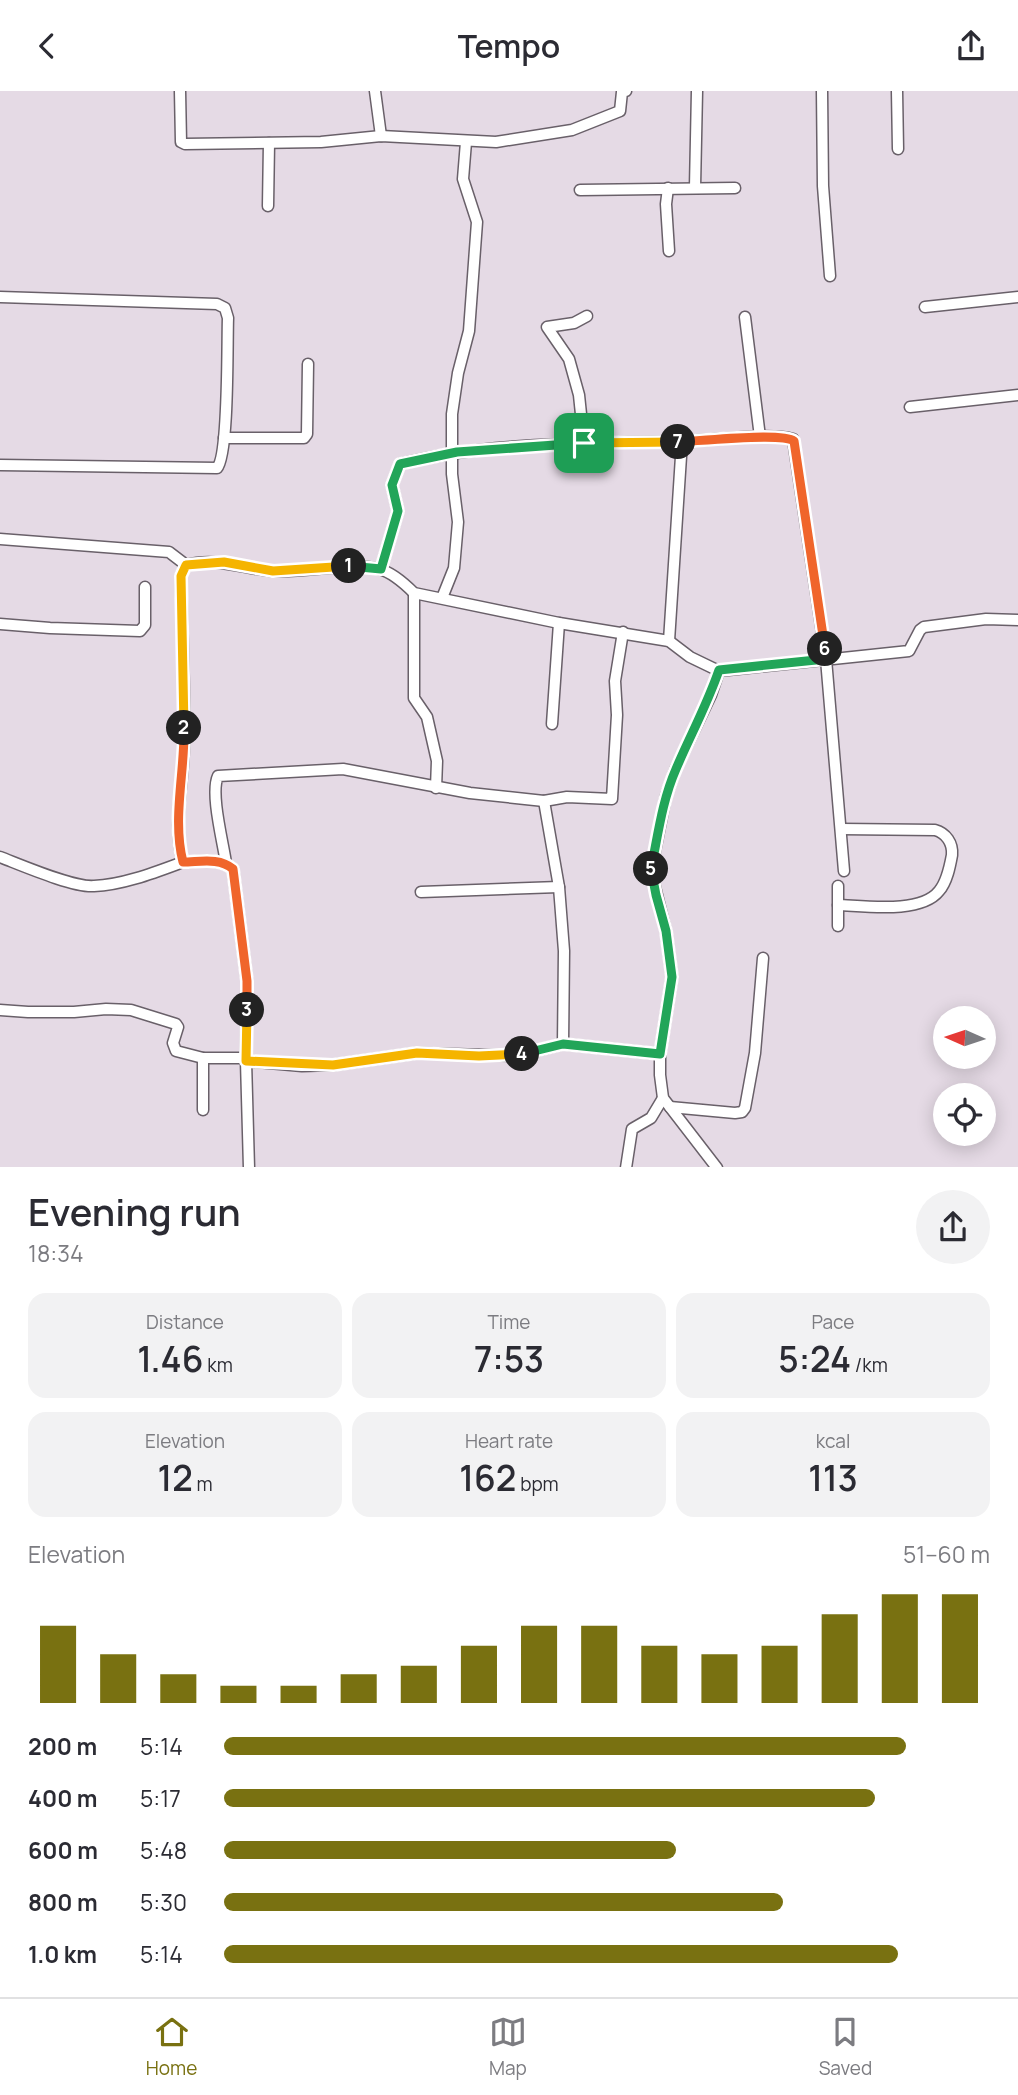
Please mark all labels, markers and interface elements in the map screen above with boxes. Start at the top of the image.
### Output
text: Tempo [458,24,560,68]
icon: back [28,27,66,65]
icon: share [952,27,990,65]
pin [554,413,614,473]
icon: arrive [565,424,603,462]
pin: 7 [660,425,696,459]
text: 7 [672,428,683,454]
pin: 1 [332,549,366,583]
text: 1 [344,552,353,578]
pin: 6 [808,631,842,667]
text: 6 [819,635,830,661]
pin: 2 [166,711,202,745]
text: 2 [178,714,189,740]
pin: 5 [634,851,668,887]
text: 5 [645,855,656,881]
pin: 3 [230,993,264,1027]
text: 3 [241,996,252,1022]
north arrow [933,1006,996,1069]
map controls [933,1006,996,1146]
pin: 4 [504,1037,540,1072]
text: 4 [516,1040,527,1066]
button: locate [933,1083,996,1146]
text: Evening run [28,1185,241,1237]
button: share [916,1190,990,1264]
text: 18:34 [28,1237,83,1269]
text: Distance [146,1309,224,1335]
text: Time [488,1309,530,1335]
text: Pace [812,1309,854,1335]
text: 1.46 [137,1335,203,1383]
text: 7:53 [474,1335,544,1383]
text: 5:24 [778,1335,851,1383]
text: km [203,1352,233,1378]
text: /km [851,1352,888,1378]
text: Elevation [145,1428,225,1454]
text: Heart rate [465,1428,553,1454]
text: kcal [816,1428,850,1454]
text: 12 [157,1454,193,1502]
text: 162 [459,1454,516,1502]
text: 113 [808,1454,858,1502]
text: m [193,1471,213,1497]
text: bpm [516,1471,559,1497]
text: Elevation [28,1538,125,1570]
text: 51–60 m [903,1538,990,1570]
text: 200 m [28,1730,97,1762]
text: 5:14 [140,1730,183,1762]
text: 400 m [28,1782,98,1814]
text: 5:17 [140,1782,181,1814]
text: 600 m [28,1834,98,1866]
text: 5:48 [140,1834,187,1866]
text: 800 m [28,1886,98,1918]
text: 5:30 [140,1886,187,1918]
text: 1.0 km [28,1938,97,1970]
text: 5:14 [140,1938,183,1970]
tab: Home [146,2013,197,2081]
tab: Map [489,2013,527,2081]
tab: Saved [819,2013,872,2081]

